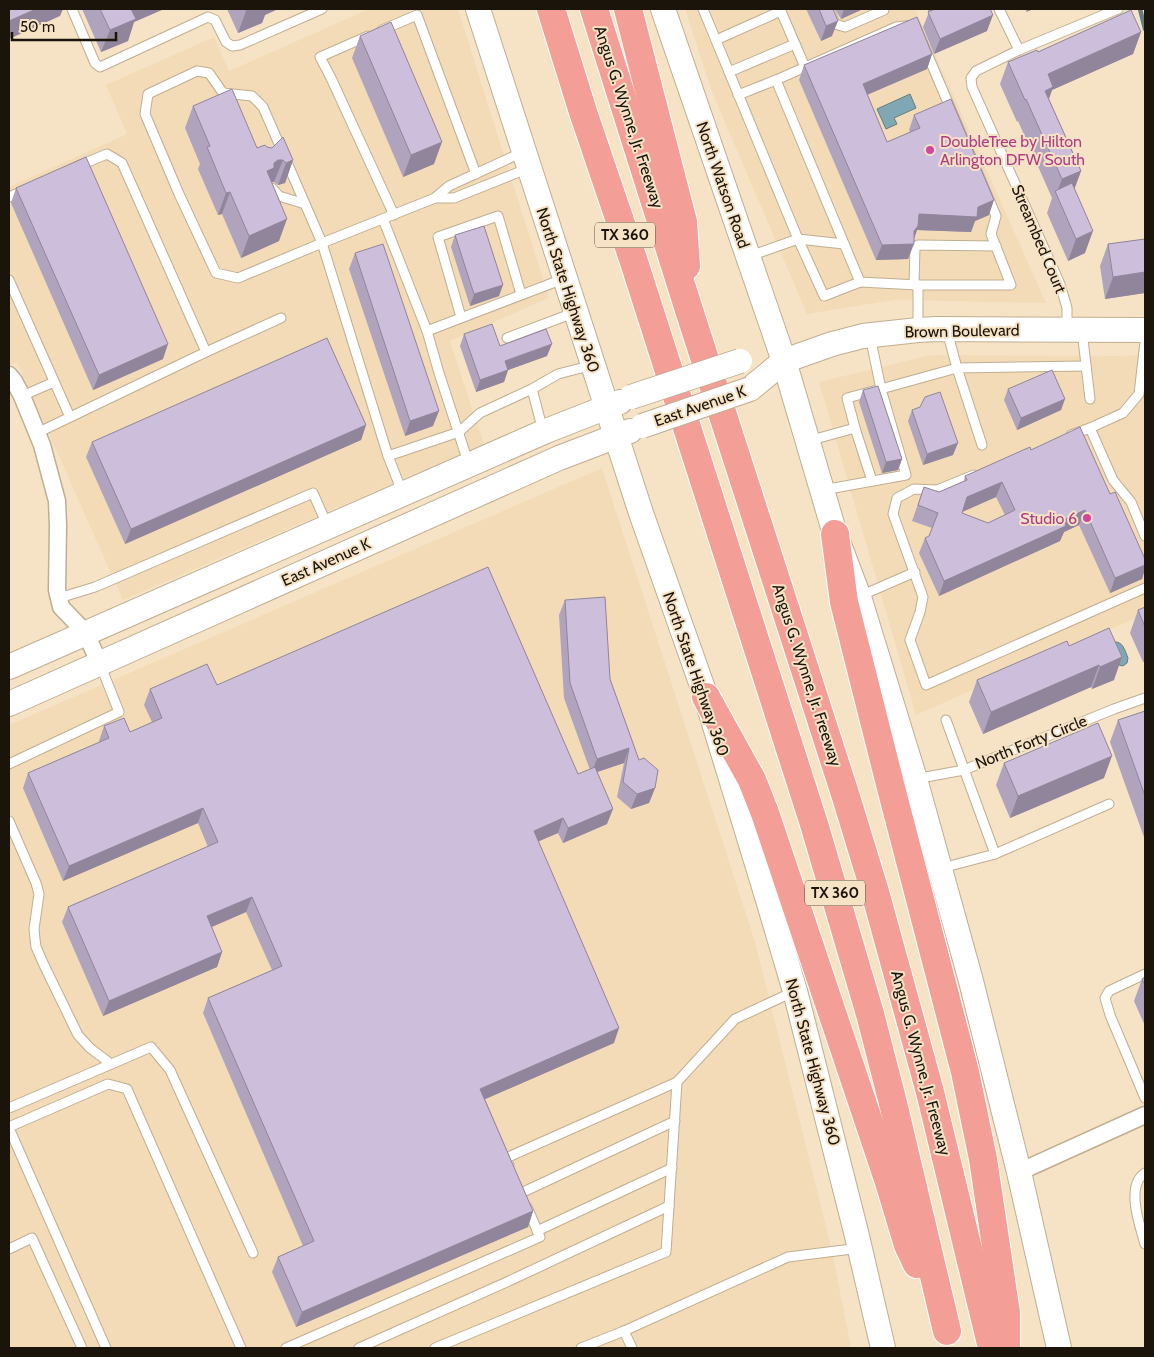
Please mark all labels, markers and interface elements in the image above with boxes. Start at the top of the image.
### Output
scale bar [12,10,116,42]
text: 50 m [20,18,55,36]
street label: Angus G. Wynne, Jr. Freeway [591,23,667,211]
street label: North Watson Road [692,119,754,251]
place label: DoubleTree by Hilton Arlington DFW South [940,132,1085,169]
marker: DoubleTree by Hilton Arlington DFW South [924,144,936,156]
street label: Streambed Court [1008,182,1071,297]
street label: North State Highway 360 [532,205,604,375]
road number: TX 360 [595,222,655,248]
street label: Brown Boulevard [904,320,1020,342]
street label: East Avenue K [652,381,748,431]
place label: Studio 6 [1020,509,1077,528]
marker: Studio 6 [1081,512,1093,524]
street label: East Avenue K [278,534,374,590]
street label: Angus G. Wynne, Jr. Freeway [769,581,845,769]
street label: North State Highway 360 [659,589,733,759]
street label: North Forty Circle [972,711,1090,773]
road number: TX 360 [805,880,865,906]
street label: Angus G. Wynne, Jr. Freeway [887,968,955,1158]
street label: North State Highway 360 [782,976,844,1148]

